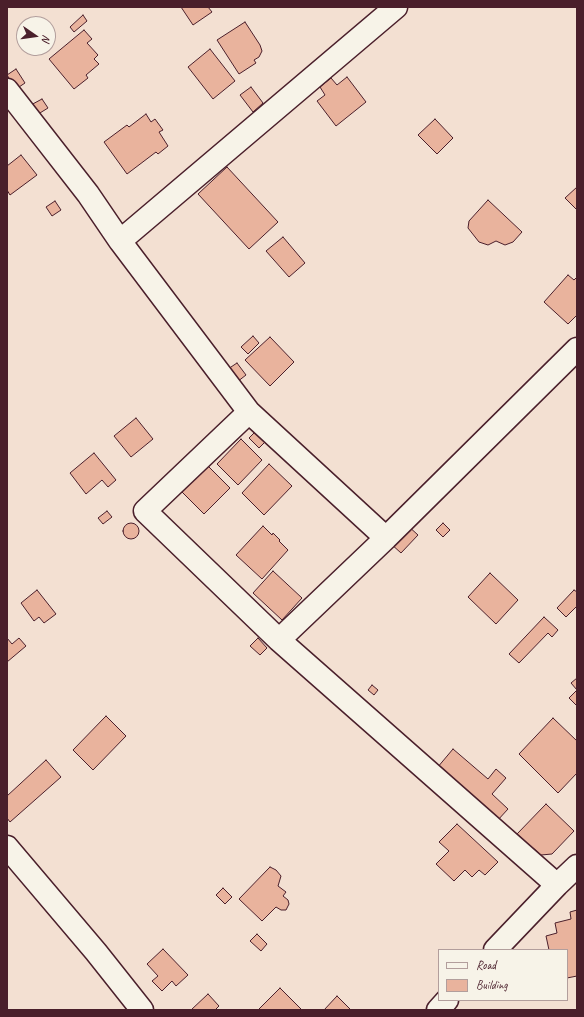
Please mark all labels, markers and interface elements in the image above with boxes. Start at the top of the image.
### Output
north arrow [16,16,56,56]
text: N [39,34,54,43]
legend [438,949,568,1001]
text: Road [476,957,496,973]
text: Building [476,977,508,993]

